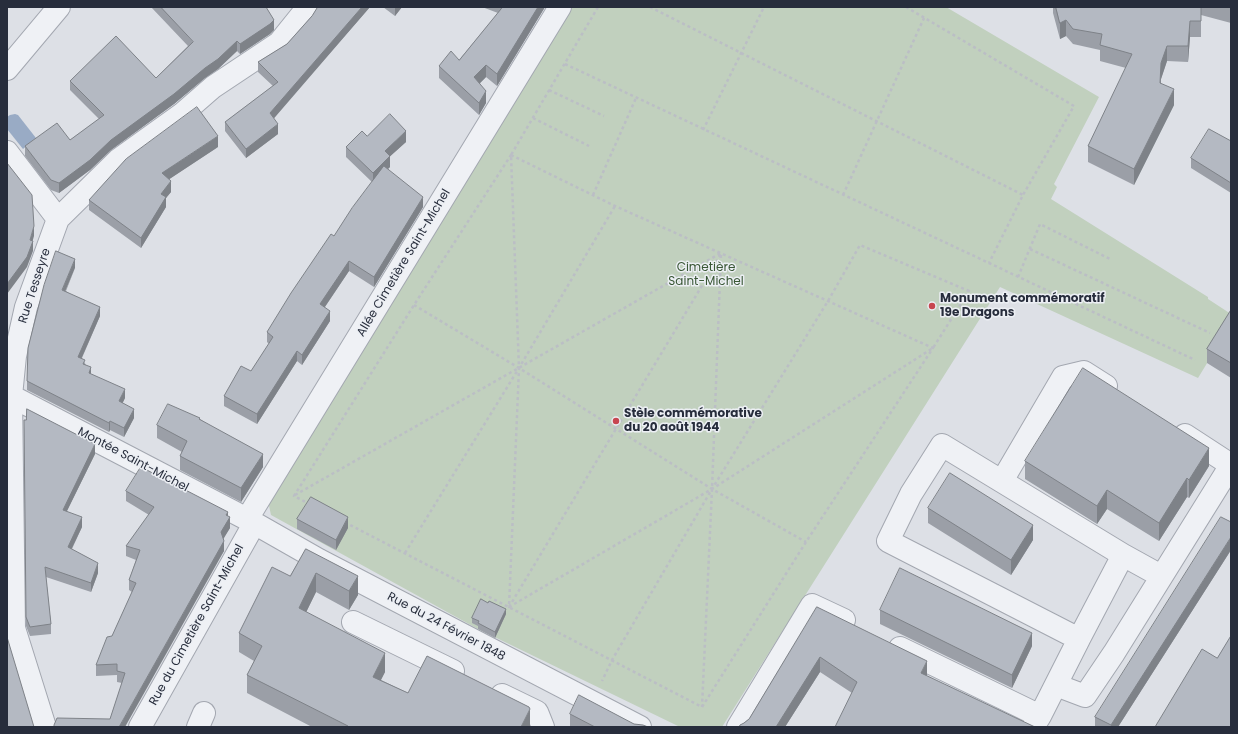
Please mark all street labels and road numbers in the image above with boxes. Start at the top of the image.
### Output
street label: Allée Cimetière Saint-Michel [354,187,454,339]
street label: Rue Tesseyre [16,247,54,325]
street label: Montée Saint-Michel [75,425,191,495]
street label: Rue du Cimetière Saint-Michel [147,542,247,708]
street label: Rue du 24 Février 1848 [385,590,507,664]

